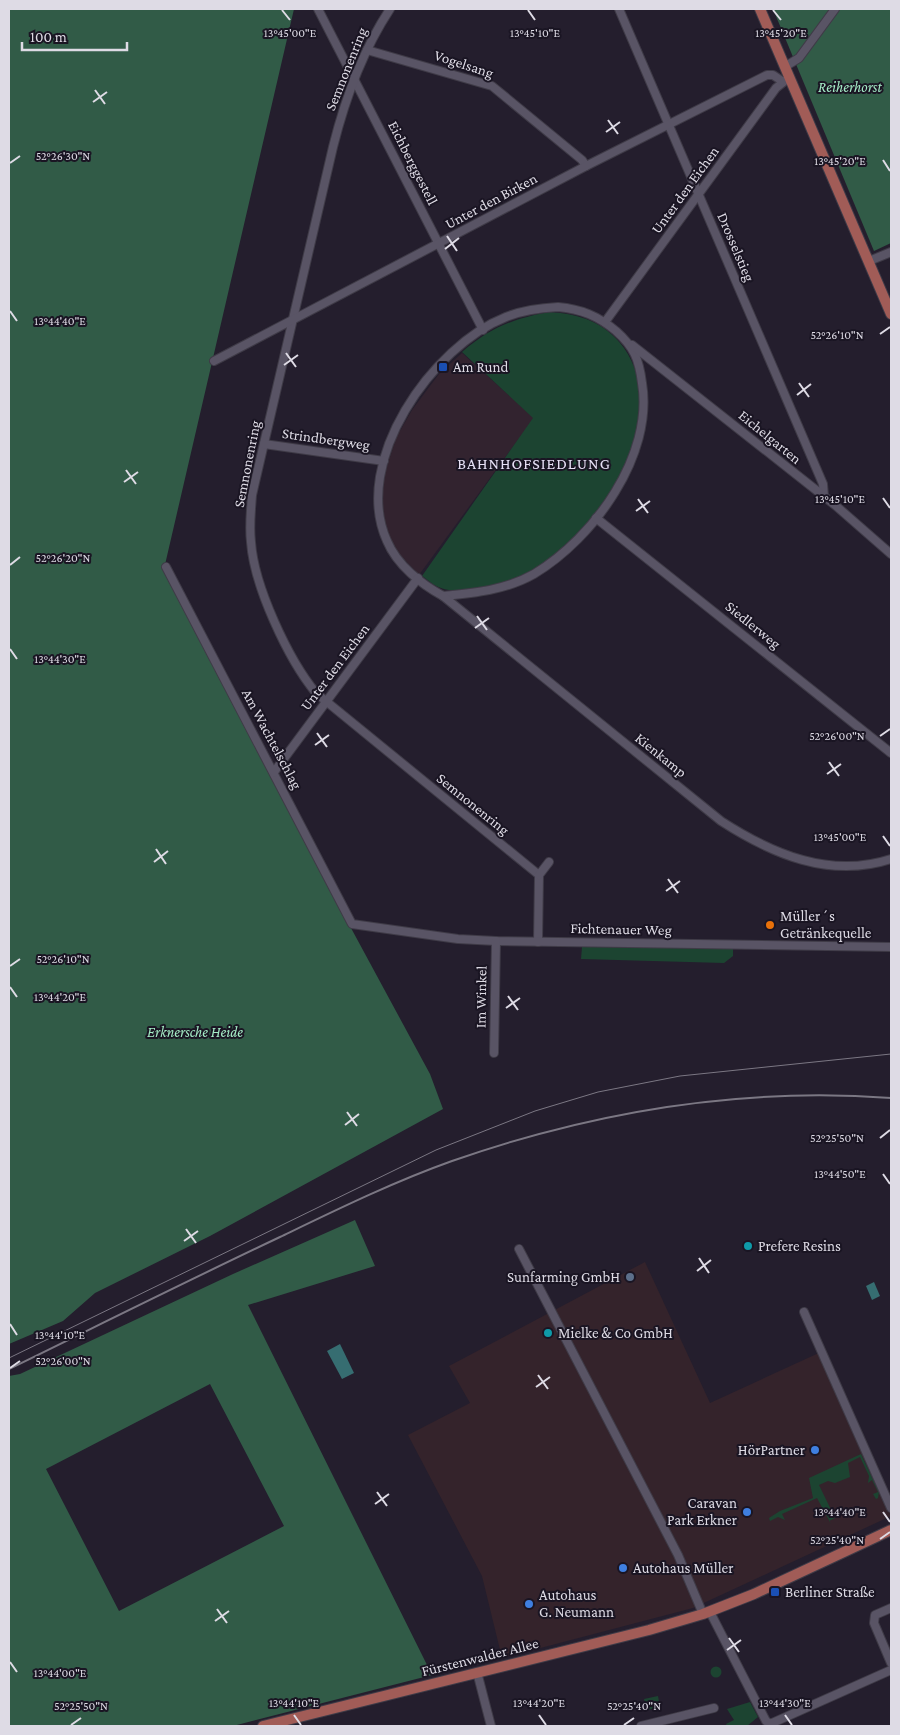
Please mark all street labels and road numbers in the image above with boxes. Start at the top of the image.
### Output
street label: Semnonenring [322,25,371,113]
street label: Vogelsang [432,47,496,82]
street label: Eichberggestell [384,118,441,208]
street label: Unter den Eichen [648,143,722,237]
street label: Unter den Birken [442,170,540,232]
street label: Drosselstieg [713,210,758,284]
street label: Eichelgarten [735,407,804,468]
street label: Semnonenring [231,419,264,509]
street label: Strindbergweg [281,425,371,454]
street label: Siedlerweg [722,598,784,653]
street label: Unter den Eichen [297,621,373,713]
street label: Am Wachtelschlag [238,686,305,792]
street label: Kienkamp [632,730,690,781]
street label: Semnonenring [433,770,512,839]
street label: Fichtenauer Weg [570,920,672,939]
street label: Im Winkel [472,966,490,1028]
street label: Fürstenwalder Allee [420,1635,540,1679]

